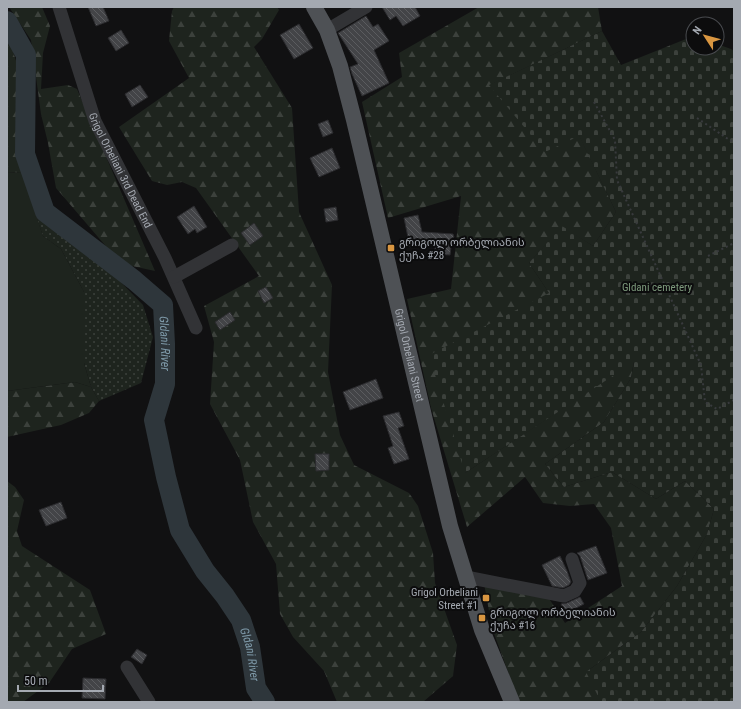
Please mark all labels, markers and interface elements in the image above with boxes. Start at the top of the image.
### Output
north arrow [685,16,725,56]
text: N [690,24,705,37]
street label: Grigol Orbeliani 3rd Dead End [86,111,155,230]
place label: გრიგოლ ორბელიანის ქუჩა #28 [399,236,525,262]
marker: გრიგოლ ორბელიანის ქუჩა #28 [386,243,396,253]
park label: Gldani cemetery [622,281,693,294]
street label: Grigol Orbeliani Street [392,307,426,403]
water label: Gldani River [157,316,172,371]
place label: Grigol Orbeliani Street #1 [411,586,478,612]
marker: Grigol Orbeliani Street #1 [481,593,491,603]
place label: გრიგოლ ორბელიანის ქუჩა #16 [490,606,616,632]
marker: გრიგოლ ორბელიანის ქუჩა #16 [477,613,487,623]
water label: Gldani River [237,626,262,683]
scale bar [18,667,103,693]
text: 50 m [24,674,48,688]

